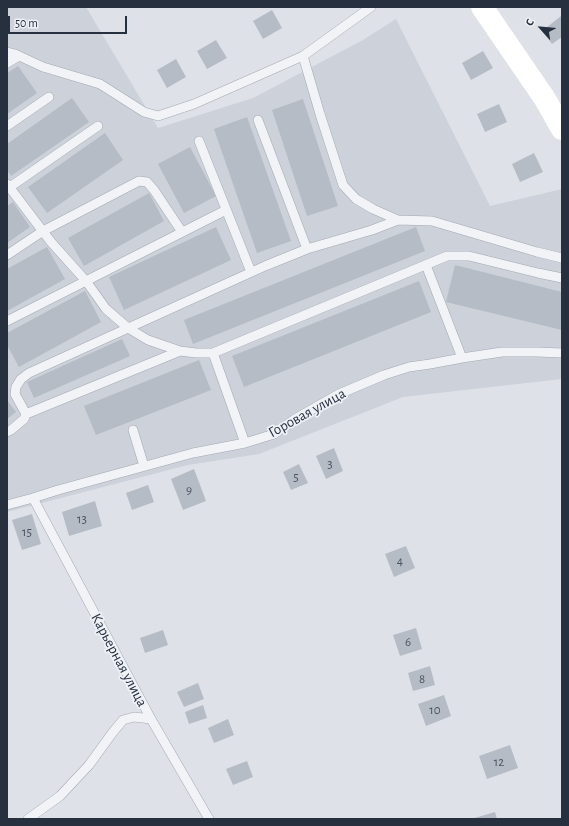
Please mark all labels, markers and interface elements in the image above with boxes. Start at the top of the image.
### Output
scale bar [10,8,129,34]
north arrow [521,8,561,48]
text: 50 m [15,17,38,29]
text: С [524,17,536,28]
street label: Горовая улица [265,384,349,442]
house number: 3 [327,456,333,472]
house number: 5 [293,469,299,485]
house number: 9 [186,482,192,498]
house number: 13 [77,511,87,527]
house number: 15 [22,524,32,540]
house number: 4 [397,553,403,569]
street label: Карьерная улица [87,610,151,710]
house number: 6 [405,634,411,650]
house number: 8 [419,671,425,687]
house number: 10 [429,702,441,718]
house number: 12 [494,754,504,770]

